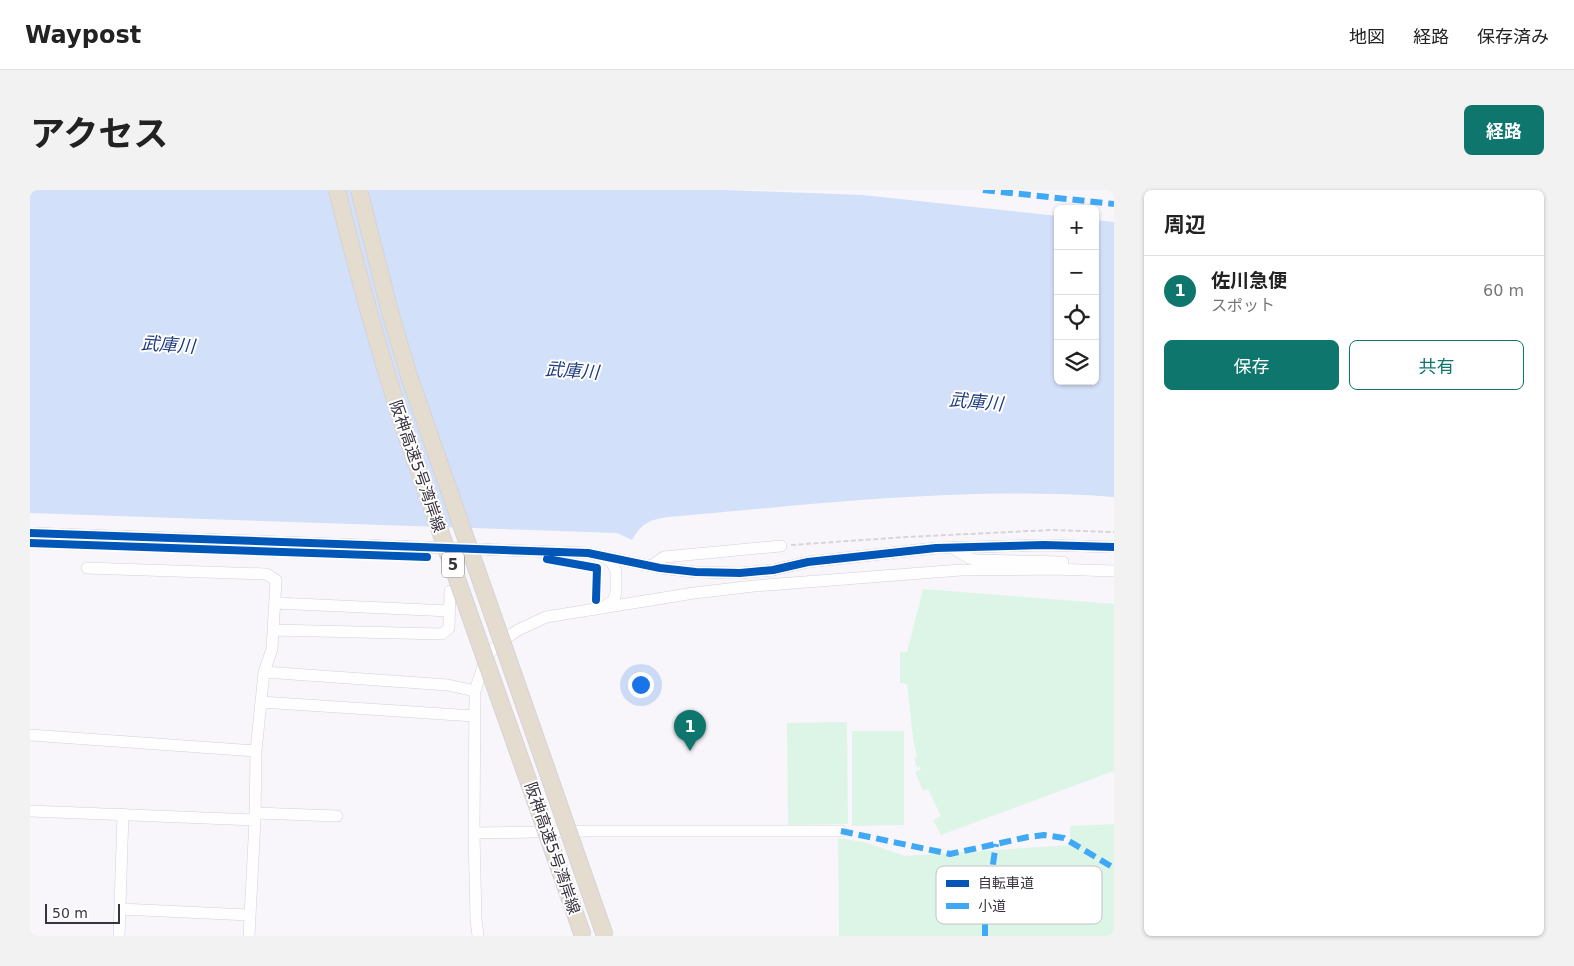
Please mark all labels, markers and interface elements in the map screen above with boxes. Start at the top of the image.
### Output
text: Waypost [25,21,141,49]
text: 地図 [1349,26,1385,47]
text: 経路 [1413,26,1449,47]
text: 保存済み [1477,26,1549,47]
button: 経路 [1464,105,1544,155]
text: アクセス [30,114,168,154]
map controls [1054,205,1099,385]
button: + [1054,205,1099,250]
text: 周辺 [1164,213,1206,237]
button: − [1054,250,1099,295]
text: 佐川急便 [1211,269,1287,291]
text: 1 [1174,281,1186,300]
text: 60 m [1483,281,1524,300]
button: locate [1054,295,1099,340]
text: スポット [1211,296,1275,315]
water label: 武庫川 [140,332,198,357]
button: layers [1054,340,1099,385]
button: 保存 [1164,340,1339,390]
button: 共有 [1349,340,1524,390]
water label: 武庫川 [544,358,602,383]
water label: 武庫川 [948,389,1006,414]
street label: 阪神高速5号湾岸線 [386,398,449,535]
road number: 5 [442,552,464,578]
your location [628,672,654,698]
pin: 1 [674,710,706,751]
street label: 阪神高速5号湾岸線 [521,780,584,917]
legend [936,866,1102,924]
text: 自転車道 [978,875,1034,891]
text: 小道 [978,898,1006,914]
scale bar [45,901,120,924]
text: 50 m [52,905,88,921]

